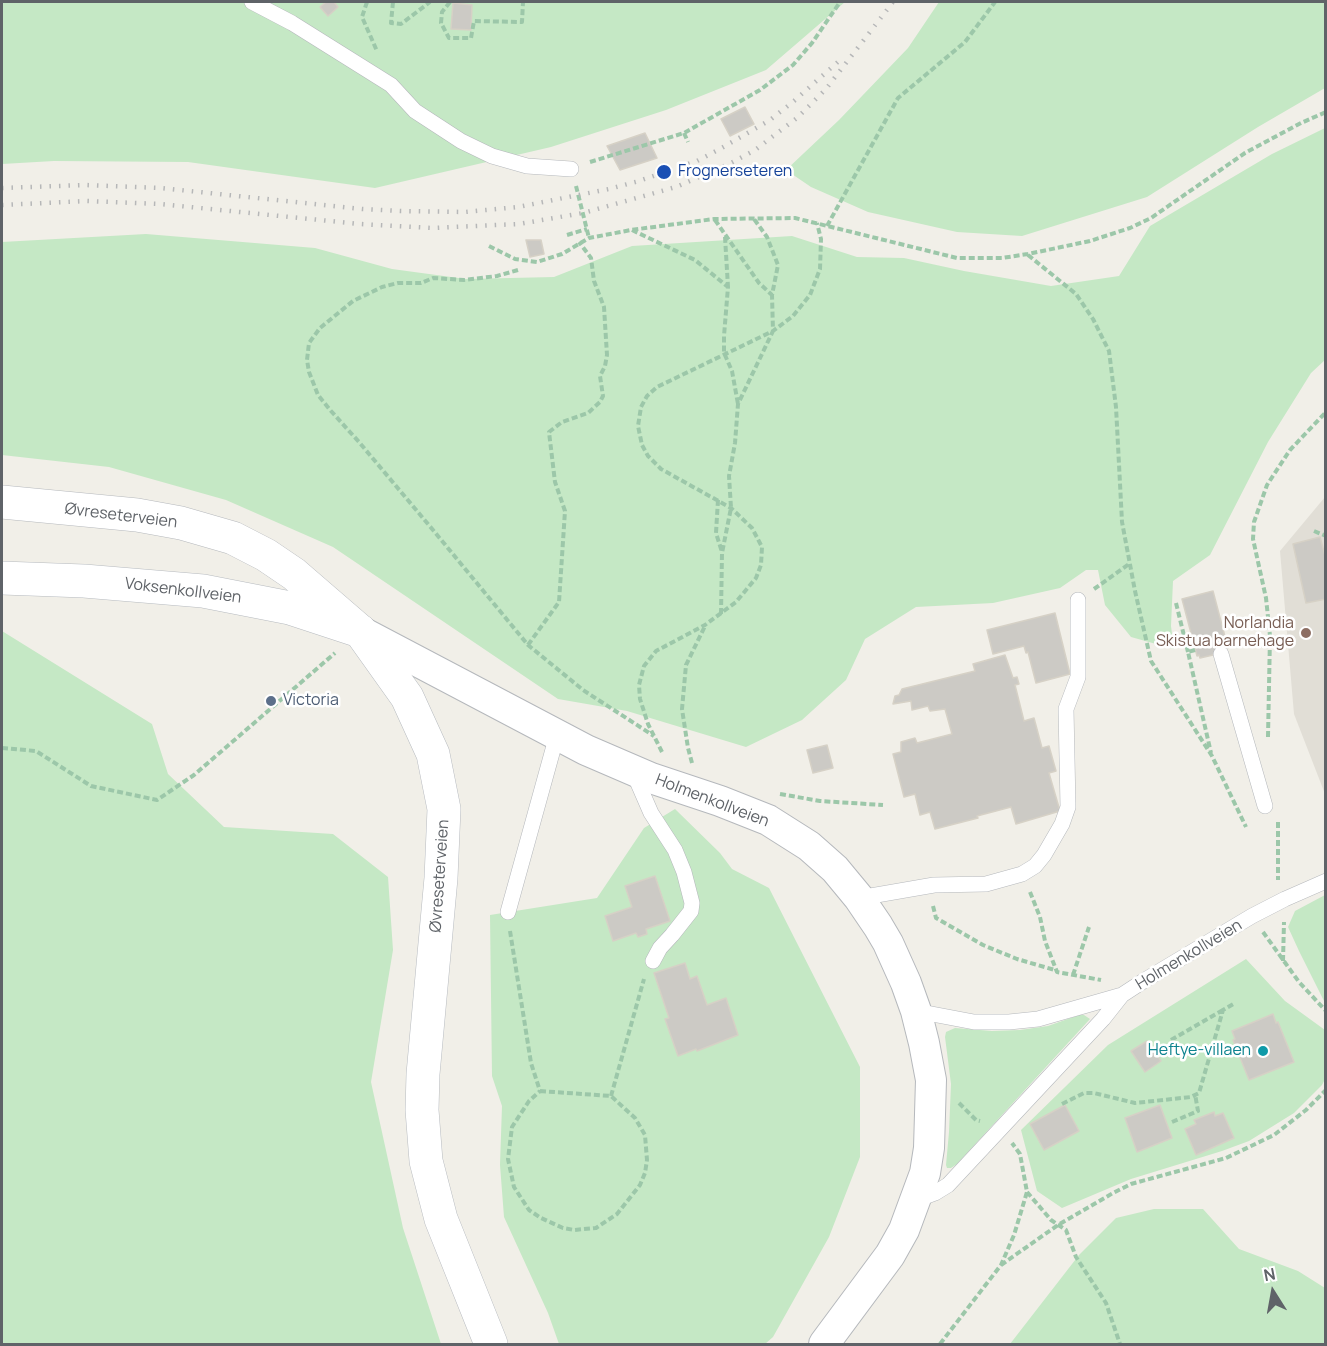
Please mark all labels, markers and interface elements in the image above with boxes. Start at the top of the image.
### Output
place label: Frognerseteren [678,162,792,182]
marker: Frognerseteren [655,163,673,181]
street label: Øvreseterveien [64,500,178,532]
street label: Voksenkollveien [124,574,242,608]
place label: Norlandia Skistua barnehage [1156,614,1294,652]
marker: Norlandia Skistua barnehage [1299,626,1313,640]
place label: Victoria [283,691,339,711]
marker: Victoria [264,694,278,708]
street label: Holmenkollveien [652,770,772,832]
street label: Øvreseterveien [426,819,454,933]
street label: Holmenkollveien [1132,916,1246,994]
place label: Heftye-villaen [1148,1041,1251,1061]
marker: Heftye-villaen [1256,1044,1270,1058]
north arrow [1243,1262,1303,1322]
text: N [1262,1262,1277,1286]

